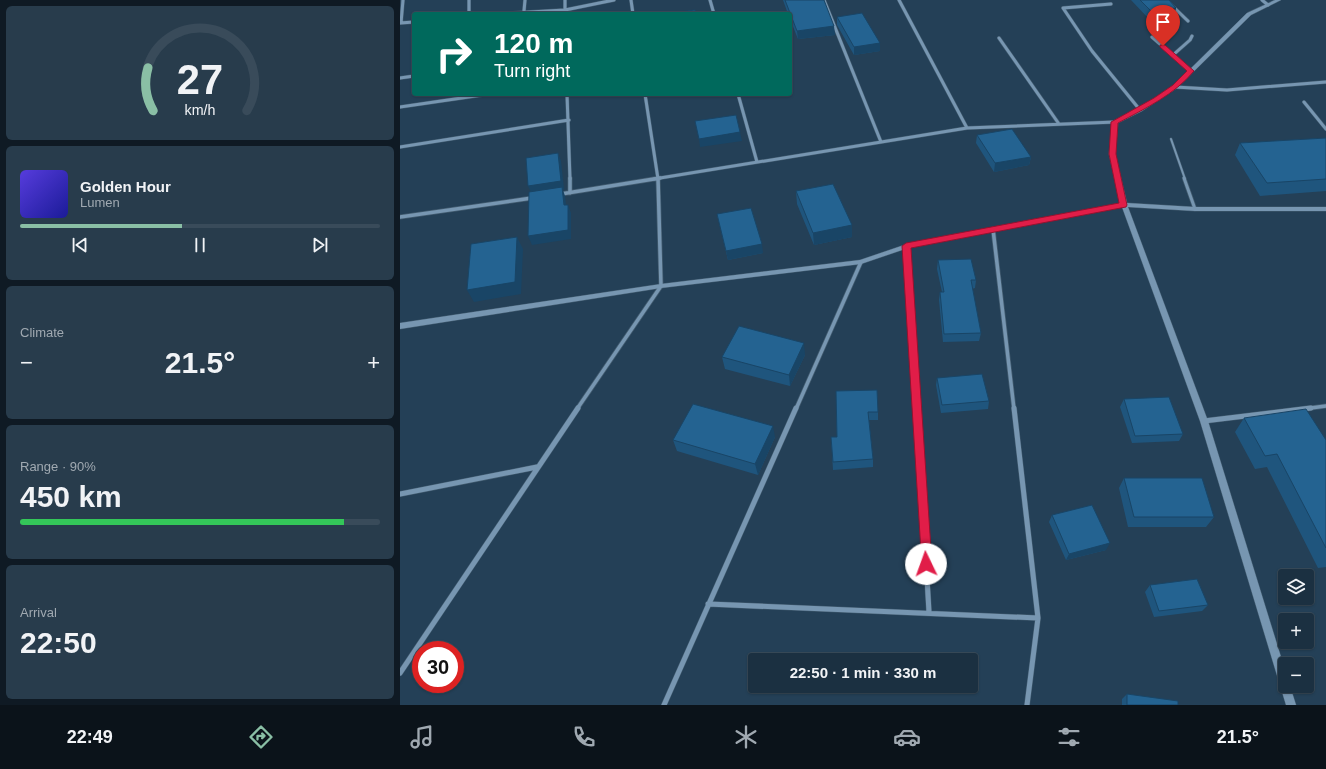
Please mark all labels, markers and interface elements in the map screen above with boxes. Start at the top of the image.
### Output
pin [1146,5,1180,46]
icon: arrive [1152,11,1174,33]
icon: right [428,28,480,80]
text: 120 m [494,28,573,59]
text: 27 [177,56,223,103]
text: Turn right [494,61,570,81]
text: km/h [185,101,216,117]
text: Golden Hour [80,178,171,195]
text: Lumen [80,195,120,210]
icon: previous [69,234,91,256]
icon: pause [189,234,211,256]
icon: next [309,234,331,256]
text: Climate [20,325,64,340]
text: 21.5° [165,346,235,379]
text: − [20,350,33,375]
text: + [367,350,380,375]
text: Range · 90% [20,459,96,474]
text: 450 km [20,480,122,513]
position arrow [905,543,947,585]
map controls [1278,569,1314,693]
button: layers [1278,569,1314,605]
text: Arrival [20,605,57,620]
button: + [1278,613,1314,649]
text: 22:50 [20,626,97,659]
speed limit sign: 30 [412,641,464,693]
button: − [1278,657,1314,693]
text: 22:50 · 1 min · 330 m [790,664,936,681]
icon: directions [247,723,275,751]
icon: music [408,723,436,751]
icon: phone [570,723,598,751]
icon: climate [732,723,760,751]
icon: car [893,723,921,751]
icon: filters [1055,723,1083,751]
text: 22:49 [67,727,113,747]
text: 21.5° [1217,727,1259,747]

